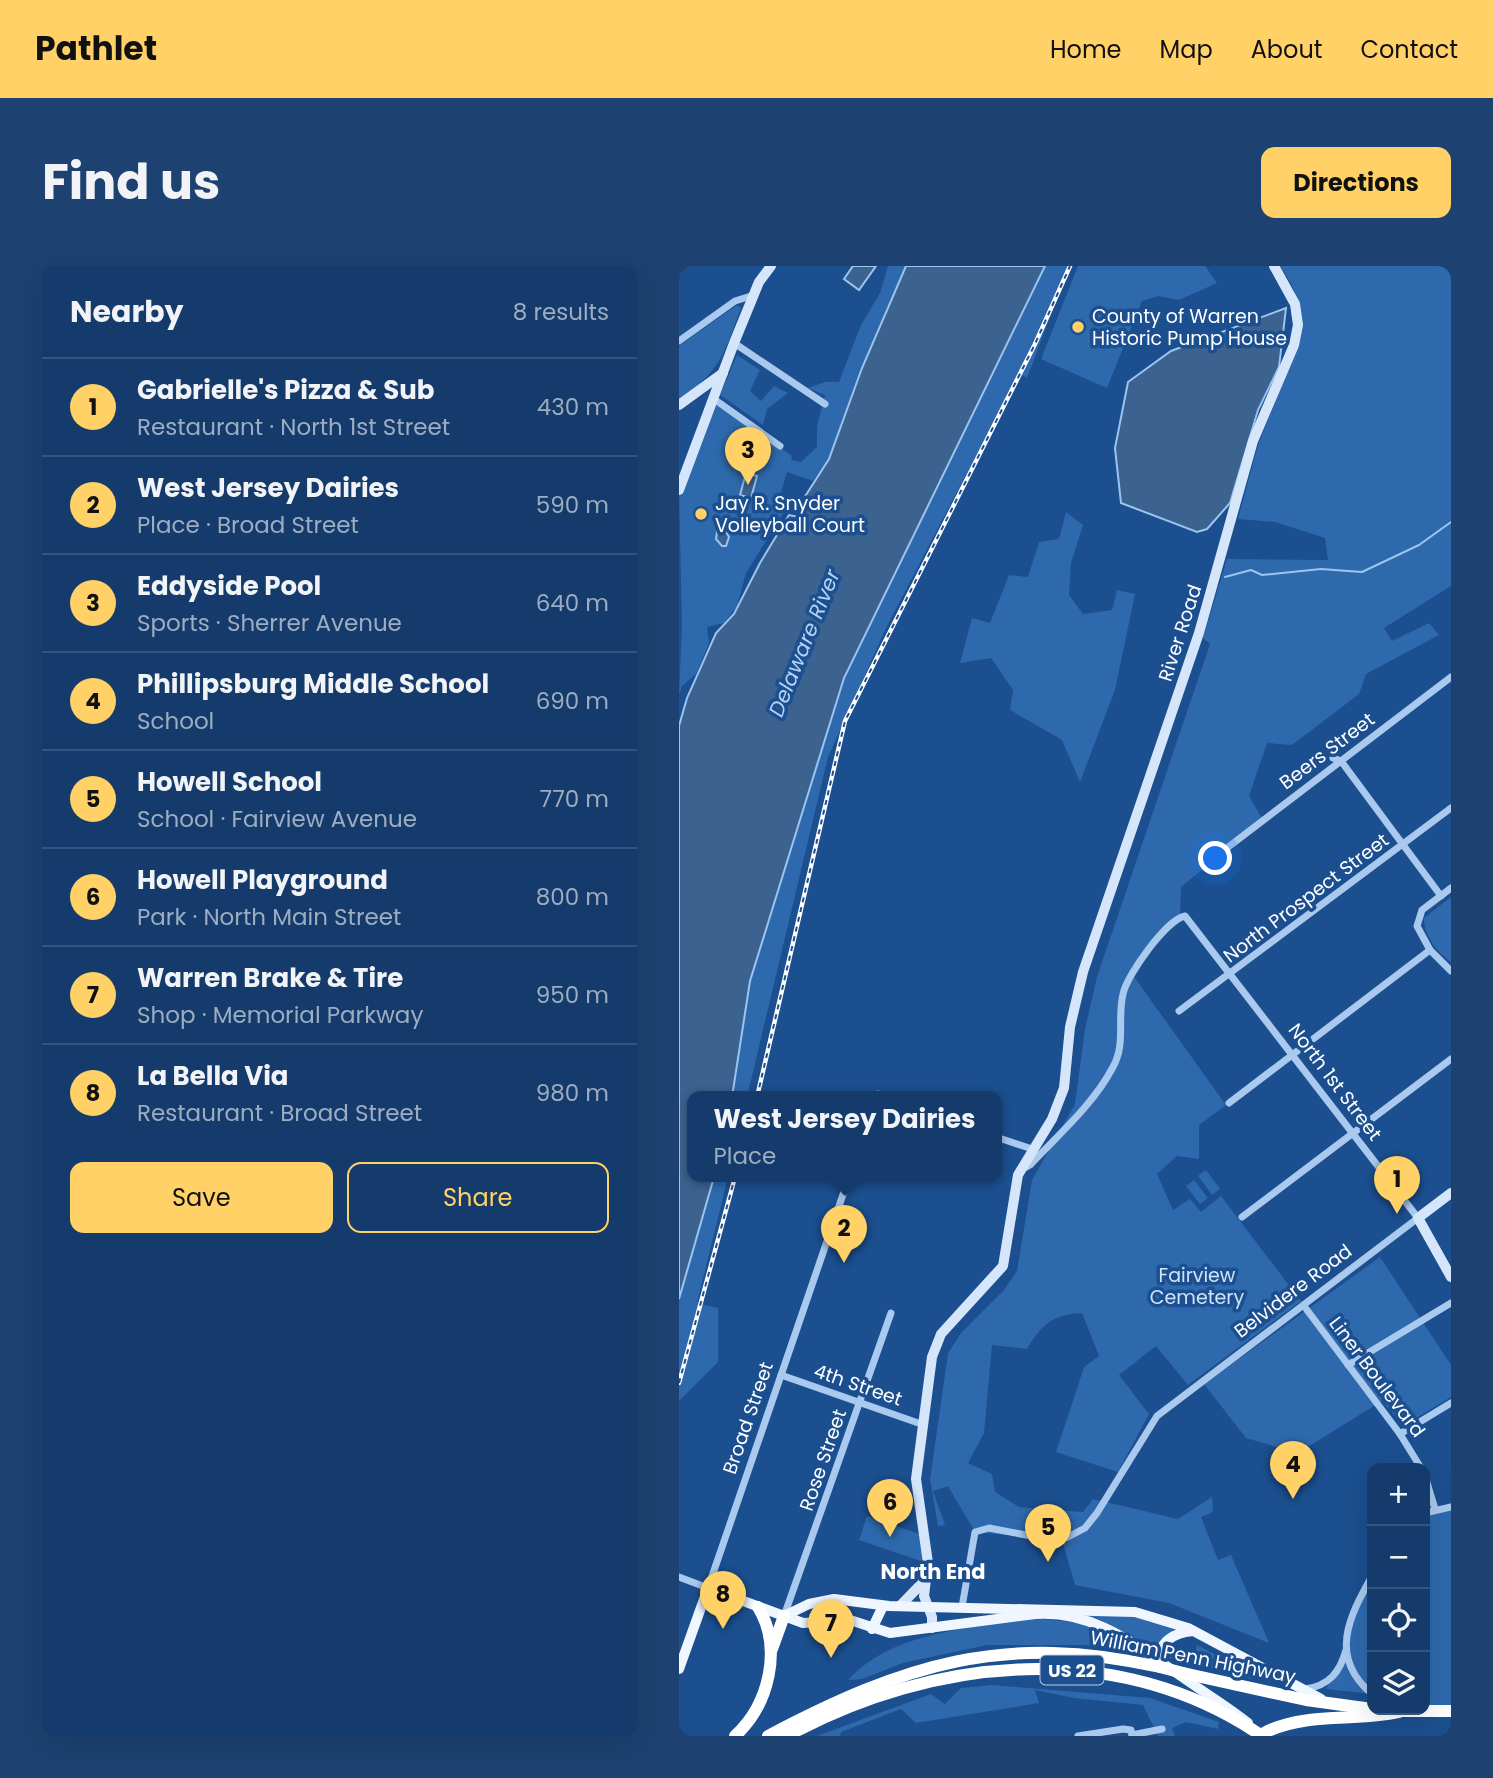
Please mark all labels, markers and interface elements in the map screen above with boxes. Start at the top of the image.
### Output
text: Pathlet [35,25,157,72]
text: Home [1050,33,1122,66]
text: Map [1160,33,1213,66]
text: About [1251,33,1322,66]
text: Contact [1360,33,1458,66]
button: Directions [1261,147,1451,218]
text: Find us [42,148,220,216]
text: Nearby [70,290,184,333]
text: 8 results [513,296,609,328]
place label: County of Warren Historic Pump House [1092,303,1287,352]
marker: County of Warren Historic Pump House [1070,319,1086,335]
text: Gabrielle's Pizza & Sub [137,372,434,408]
text: 1 [89,391,97,423]
text: 430 m [537,391,609,423]
text: Restaurant · North 1st Street [137,411,450,443]
pin: 3 [725,427,771,485]
text: West Jersey Dairies [137,470,399,506]
text: 2 [86,489,100,521]
text: 590 m [536,489,609,521]
place label: Jay R. Snyder Volleyball Court [715,490,865,539]
marker: Jay R. Snyder Volleyball Court [693,506,709,522]
text: Place · Broad Street [137,509,359,541]
water label: Delaware River [761,564,847,721]
text: Eddyside Pool [137,568,321,604]
street label: River Road [1152,581,1208,685]
text: 3 [86,587,100,619]
text: 640 m [536,587,609,619]
text: Sports · Sherrer Avenue [137,607,402,639]
text: Phillipsburg Middle School [137,666,489,702]
text: 4 [85,685,101,717]
text: 690 m [536,685,609,717]
text: School [137,705,214,737]
street label: Beers Street [1274,706,1380,796]
text: Howell School [137,764,322,800]
text: 5 [86,783,100,815]
text: 770 m [540,783,609,815]
text: School · Fairview Avenue [137,803,417,835]
street label: North Prospect Street [1218,827,1394,969]
your location [1198,841,1232,875]
text: Howell Playground [137,862,388,898]
text: 6 [86,881,100,913]
text: 800 m [536,881,609,913]
text: Park · North Main Street [137,901,401,933]
text: Warren Brake & Tire [137,960,403,996]
text: 7 [87,979,99,1011]
text: 950 m [536,979,609,1011]
text: Shop · Memorial Parkway [137,999,423,1031]
street label: North 1st Street [1282,1018,1388,1146]
text: La Bella Via [137,1058,289,1094]
text: 8 [86,1077,100,1109]
text: 980 m [536,1077,609,1109]
popup [687,1091,1002,1182]
text: Restaurant · Broad Street [137,1097,422,1129]
text: West Jersey Dairies [713,1101,976,1137]
text: Place [713,1140,776,1172]
pin: 1 [1374,1156,1420,1214]
button: Save [70,1162,333,1233]
button: Share [347,1162,609,1233]
pin: 2 [821,1205,867,1263]
street label: Belvidere Road [1228,1238,1358,1344]
park label: Fairview Cemetery [1150,1262,1244,1311]
street label: Liner Boulevard [1323,1311,1431,1443]
street label: 4th Street [810,1357,906,1413]
street label: Broad Street [716,1358,780,1478]
street label: Rose Street [793,1405,853,1515]
pin: 4 [1270,1441,1316,1499]
map controls [1367,1463,1430,1715]
button: + [1367,1463,1430,1526]
pin: 6 [867,1479,913,1537]
pin: 5 [1025,1504,1071,1562]
button: − [1367,1526,1430,1589]
district label: North End [880,1557,986,1586]
pin: 8 [700,1571,746,1629]
button: locate [1367,1589,1430,1652]
pin: 7 [808,1600,854,1658]
street label: William Penn Highway [1088,1624,1298,1690]
button: layers [1367,1652,1430,1715]
road number: US 22 [1041,1656,1103,1685]

